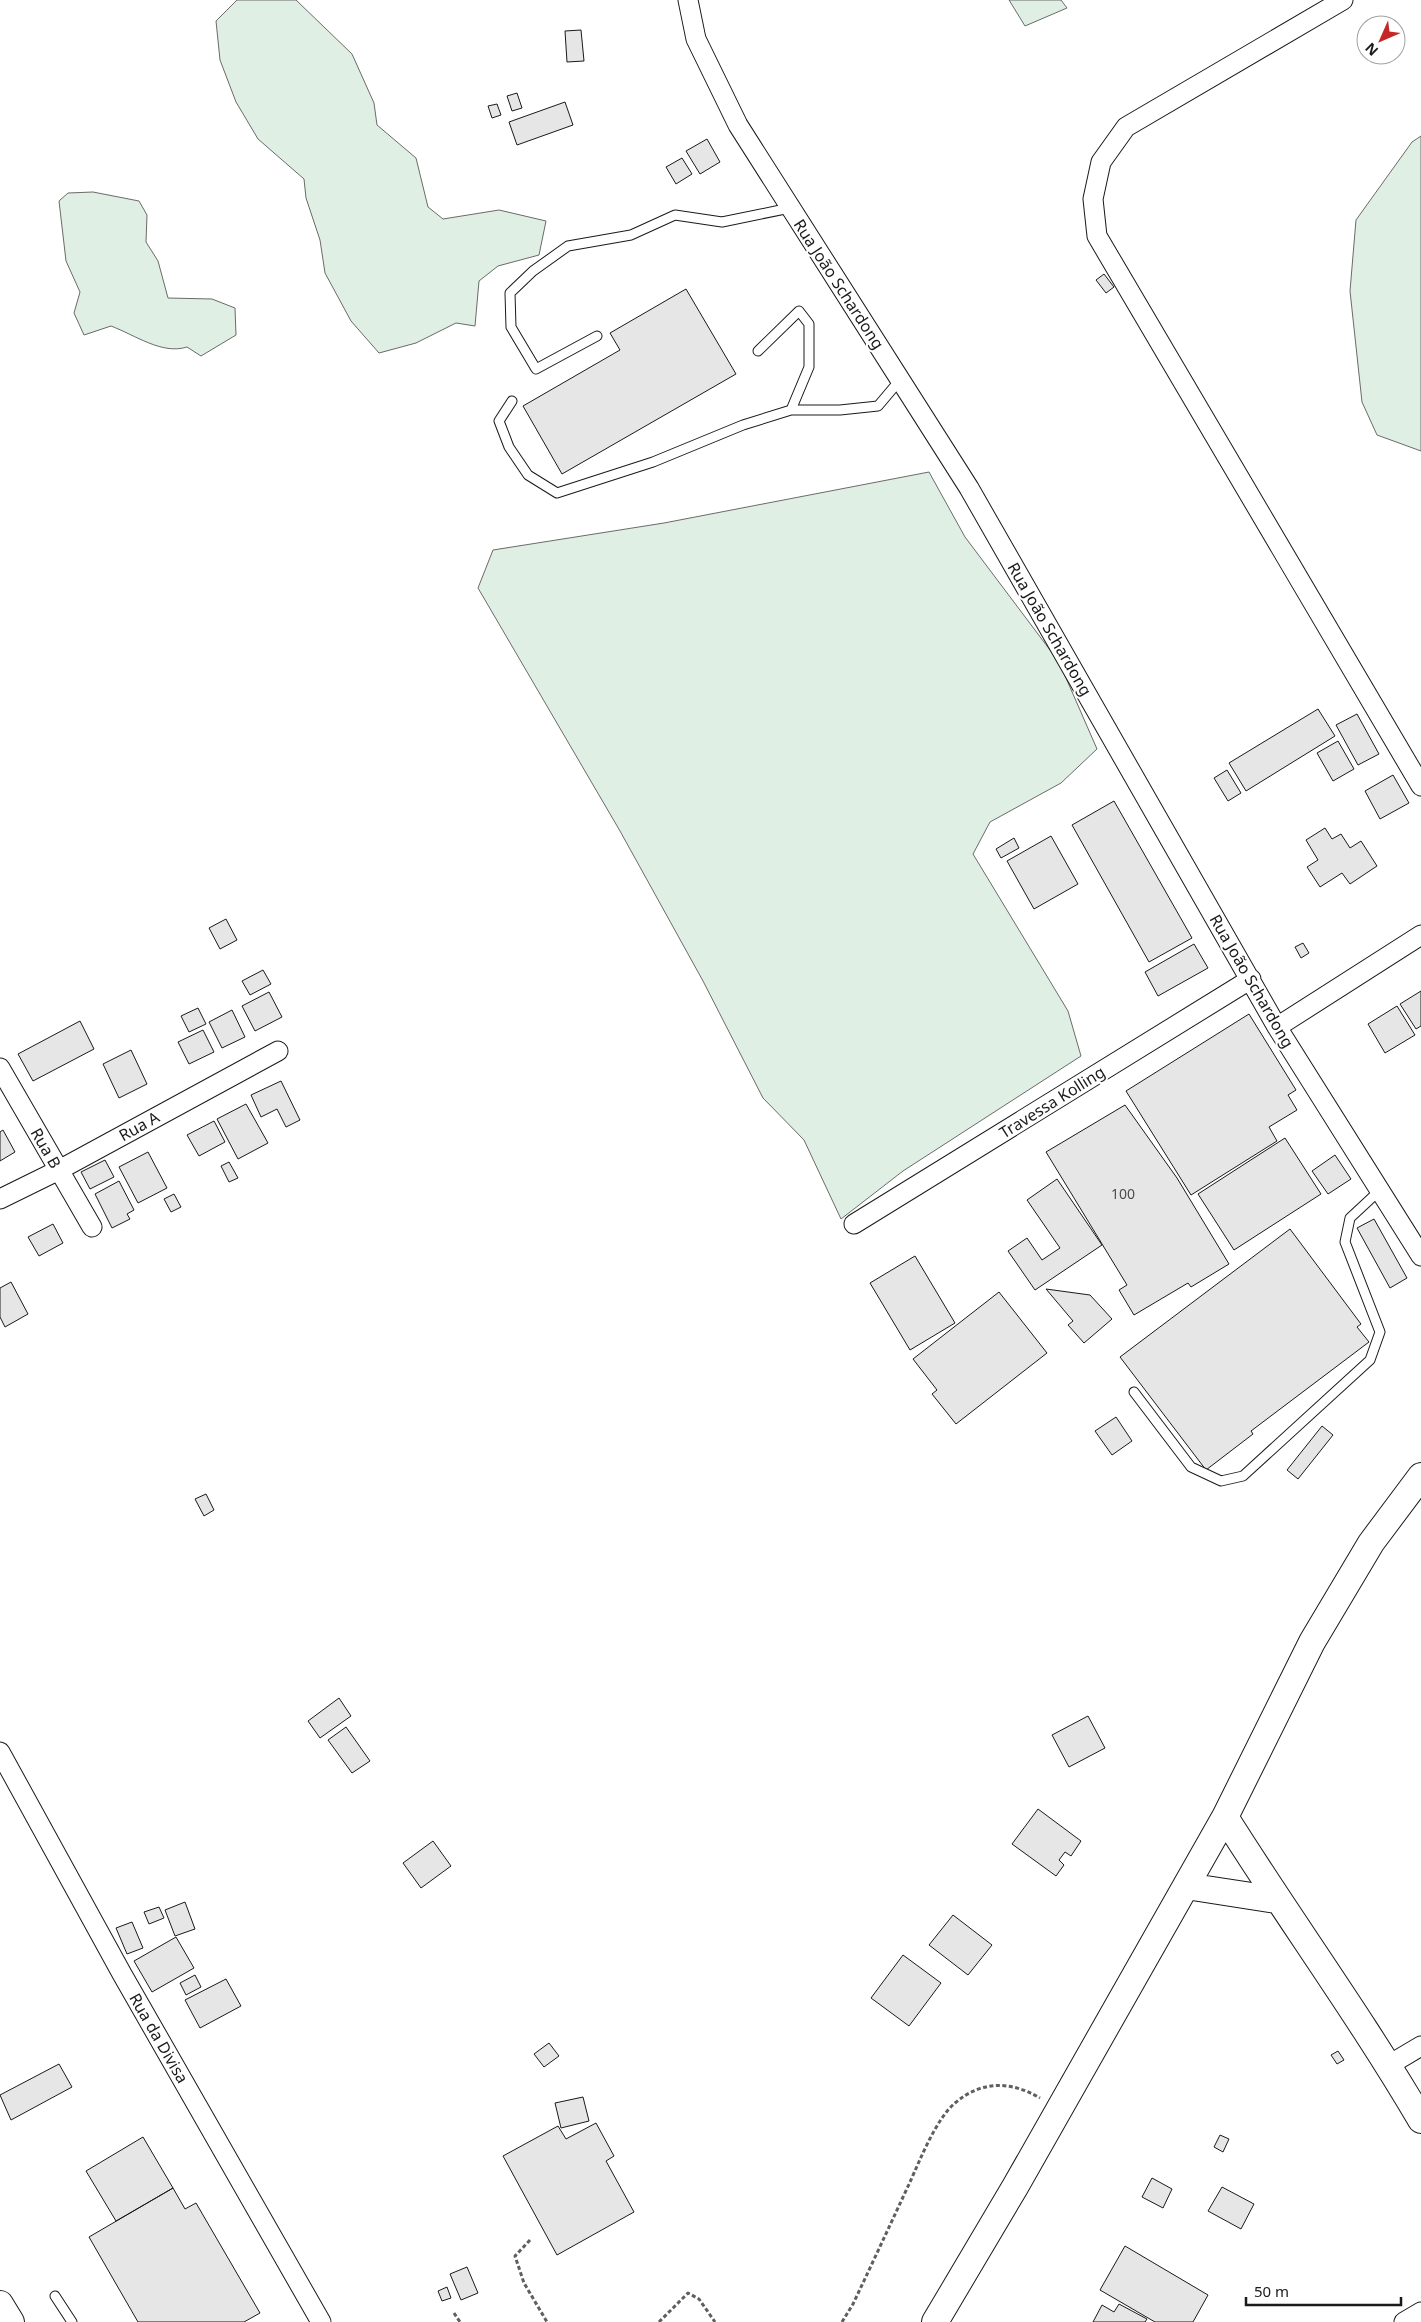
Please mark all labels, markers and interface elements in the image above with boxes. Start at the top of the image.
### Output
north arrow [1356,15,1406,65]
text: N [1361,39,1382,60]
street label: Rua João Schardong [789,215,889,353]
street label: Rua João Schardong [1003,558,1097,700]
street label: Rua João Schardong [1205,910,1299,1052]
street label: Travessa Kolling [995,1061,1109,1143]
street label: Rua A [115,1106,164,1146]
street label: Rua B [26,1124,66,1172]
house number: 100 [1111,1184,1135,1203]
street label: Rua da Divisa [124,1989,194,2087]
scale bar [1246,2274,1401,2306]
text: 50 m [1254,2281,1289,2301]

